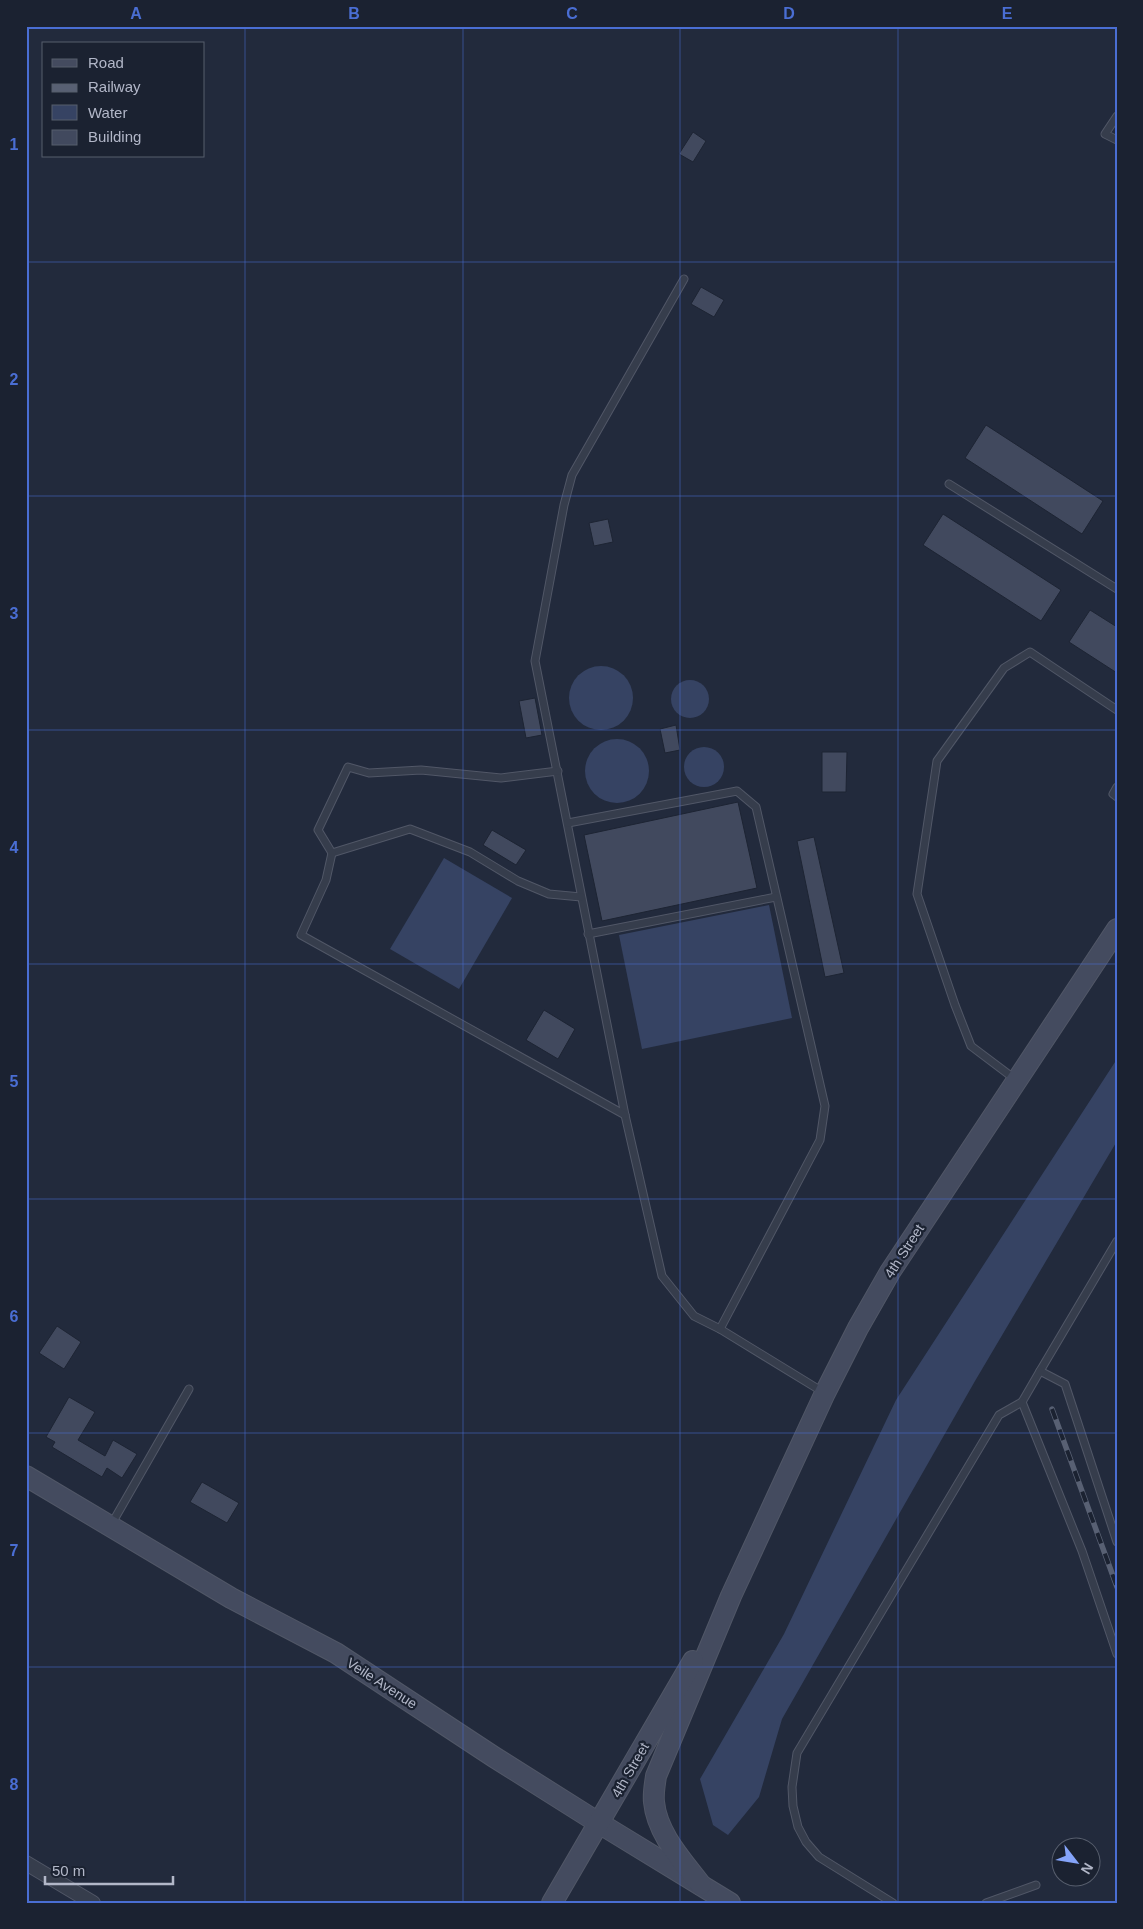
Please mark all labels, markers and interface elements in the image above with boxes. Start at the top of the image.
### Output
text: A [130,5,142,22]
text: B [348,5,360,22]
text: C [566,5,578,22]
text: D [783,5,795,22]
text: E [1002,5,1013,22]
legend [42,42,205,158]
text: Road [88,54,124,71]
text: Railway [88,78,141,95]
text: Water [88,104,127,121]
text: Building [88,128,141,145]
text: 1 [10,136,19,153]
text: 2 [10,371,19,388]
text: 3 [10,605,19,622]
text: 4 [10,839,19,856]
text: 5 [10,1073,19,1090]
street label: 4th Street [881,1221,927,1281]
text: 6 [10,1308,19,1325]
text: 7 [10,1542,19,1559]
street label: Veile Avenue [344,1654,420,1712]
street label: 4th Street [608,1740,652,1800]
text: 8 [10,1776,19,1793]
north arrow [1050,1836,1100,1886]
scale bar [45,1854,172,1886]
text: N [1078,1860,1097,1877]
text: 50 m [52,1862,85,1879]

